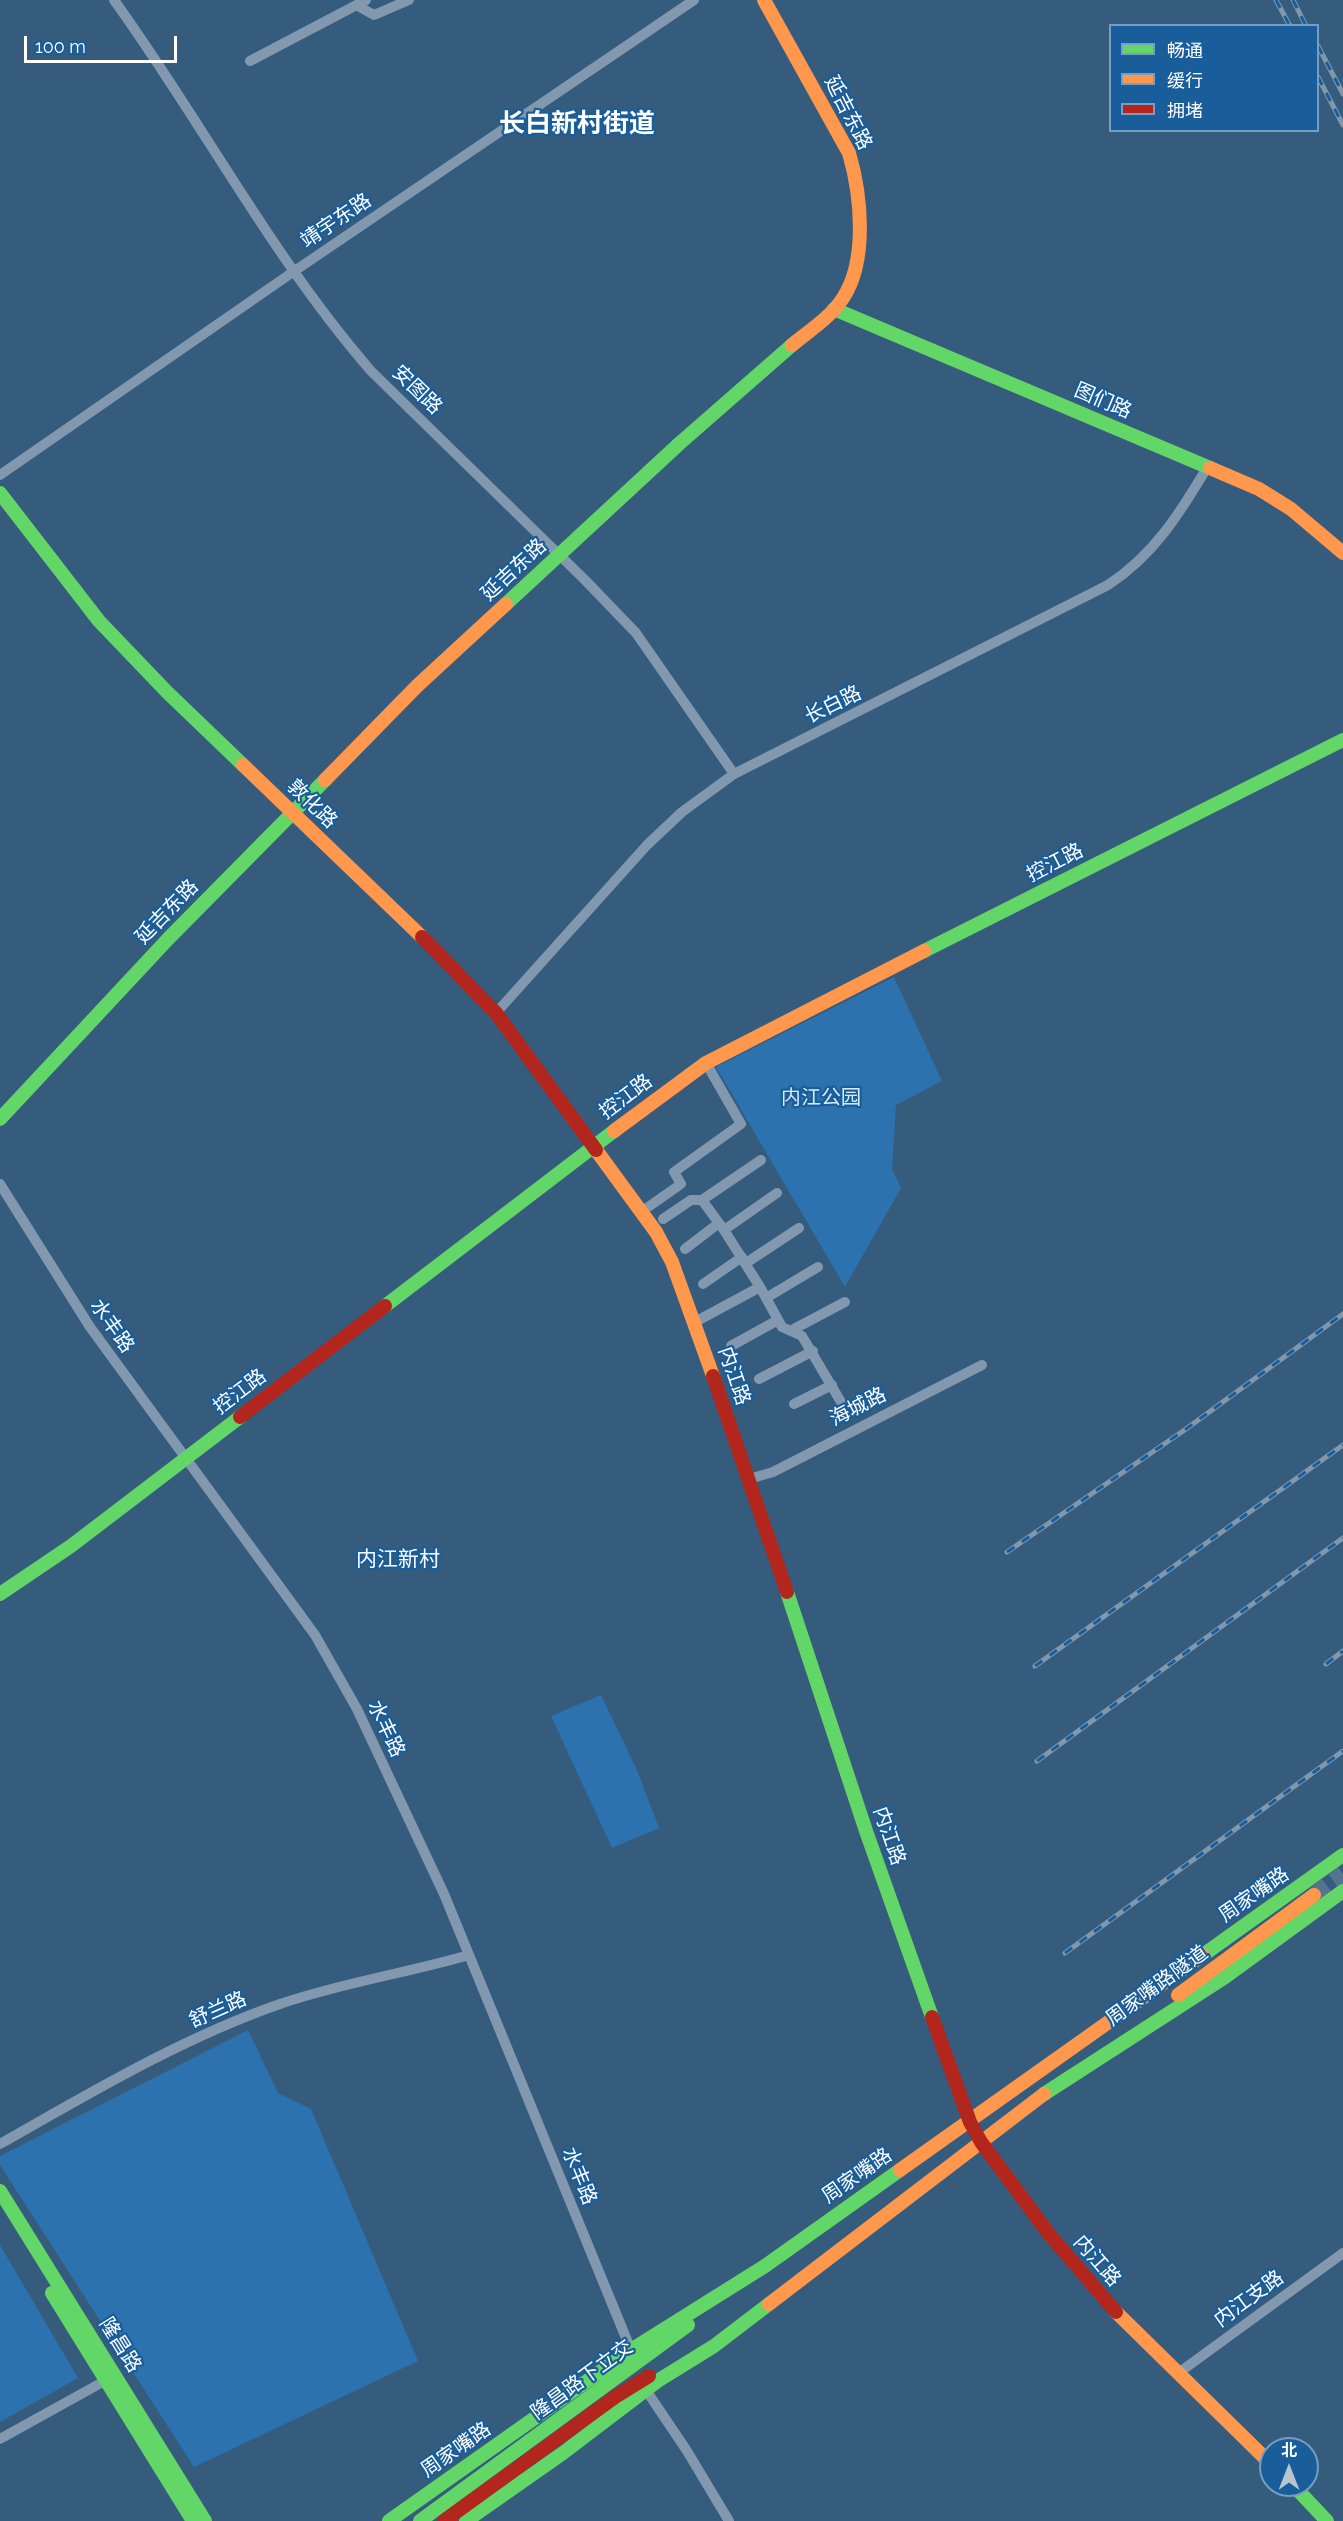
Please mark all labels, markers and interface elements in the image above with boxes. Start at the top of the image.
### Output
scale bar [27,24,180,62]
legend [1109,24,1319,132]
text: 100 m [35,36,86,57]
text: 畅通 [1167,40,1203,61]
text: 缓行 [1167,70,1203,91]
street label: 延吉东路 [819,72,877,154]
text: 拥堵 [1167,100,1203,121]
district label: 长白新村街道 [499,108,655,140]
street label: 靖宇东路 [296,189,376,253]
street label: 安图路 [387,361,447,419]
street label: 图们路 [1071,378,1135,424]
street label: 延吉东路 [477,534,551,606]
street label: 长白路 [801,681,865,729]
street label: 敦化路 [282,775,342,833]
street label: 控江路 [1023,839,1087,887]
street label: 延吉东路 [131,875,203,949]
street label: 控江路 [595,1069,657,1125]
park label: 内江公园 [781,1086,861,1110]
street label: 水丰路 [85,1295,139,1357]
street label: 内江路 [713,1344,755,1408]
street label: 控江路 [209,1364,271,1420]
street label: 海城路 [826,1383,890,1431]
district label: 内江新村 [356,1547,440,1573]
street label: 水丰路 [362,1697,410,1761]
street label: 内江路 [868,1804,910,1868]
street label: 周家嘴路 [1214,1862,1294,1928]
street label: 周家嘴路隧道 [1101,1941,1213,2031]
street label: 舒兰路 [186,1987,250,2033]
street label: 周家嘴路 [817,2143,897,2209]
street label: 水丰路 [557,2144,601,2208]
street label: 内江路 [1068,2230,1126,2292]
street label: 内江支路 [1210,2266,1288,2332]
street label: 隆昌路 [94,2313,146,2377]
street label: 隆昌路下立交 [526,2335,638,2425]
street label: 周家嘴路 [416,2417,496,2483]
north arrow [1259,2437,1319,2497]
text: 北 [1281,2441,1297,2460]

